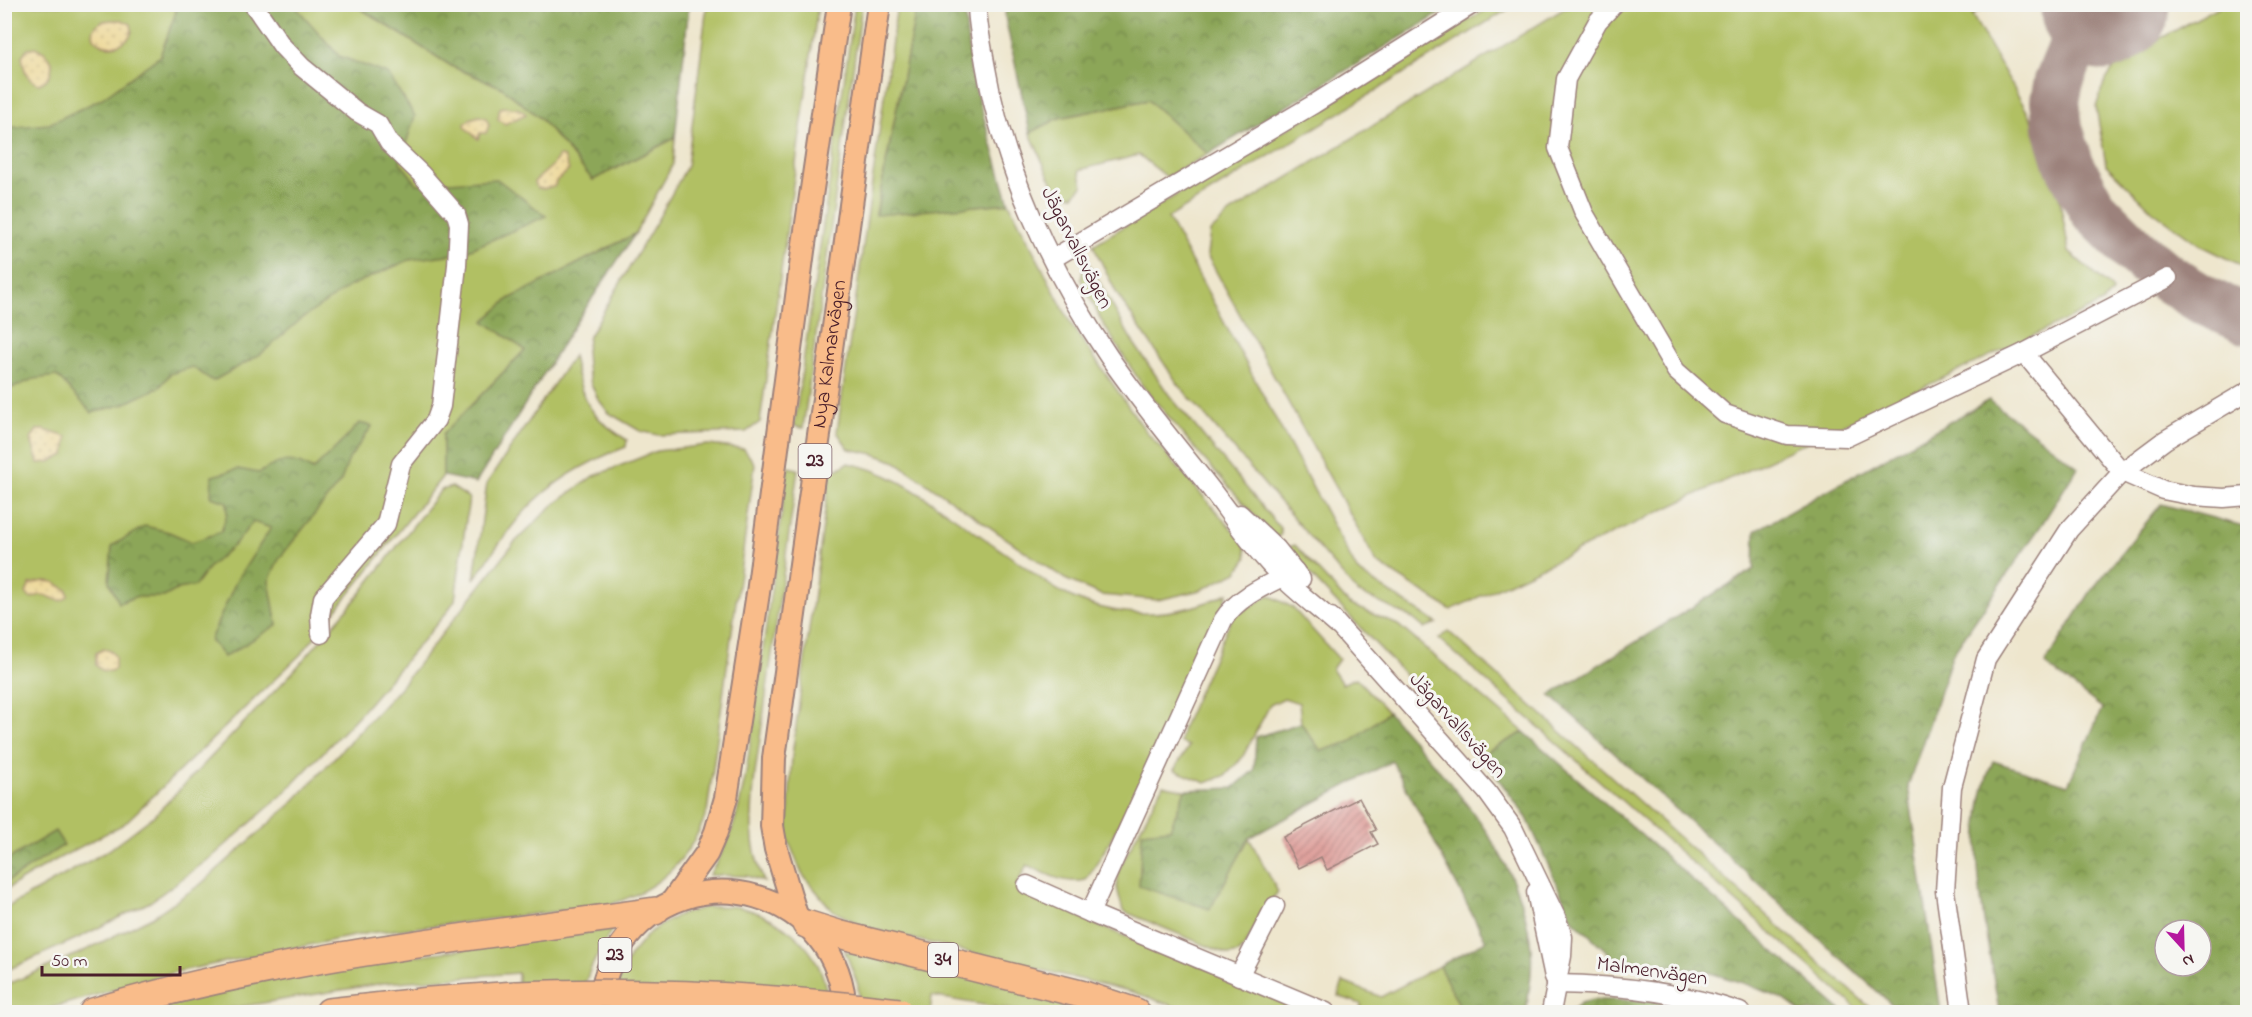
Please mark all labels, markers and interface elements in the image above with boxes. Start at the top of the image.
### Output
street label: Jägarvallsvägen [1031,182,1120,315]
street label: Nya Kalmarvägen [805,278,855,430]
road number: 23 [798,444,832,478]
street label: Jägarvallsvägen [1400,666,1513,787]
north arrow [2153,918,2213,978]
road number: 23 [598,938,632,972]
scale bar [42,939,180,977]
road number: 34 [928,943,958,977]
text: N [2178,947,2197,973]
text: 50 m [51,949,88,975]
street label: Malmenvägen [1594,949,1709,997]

